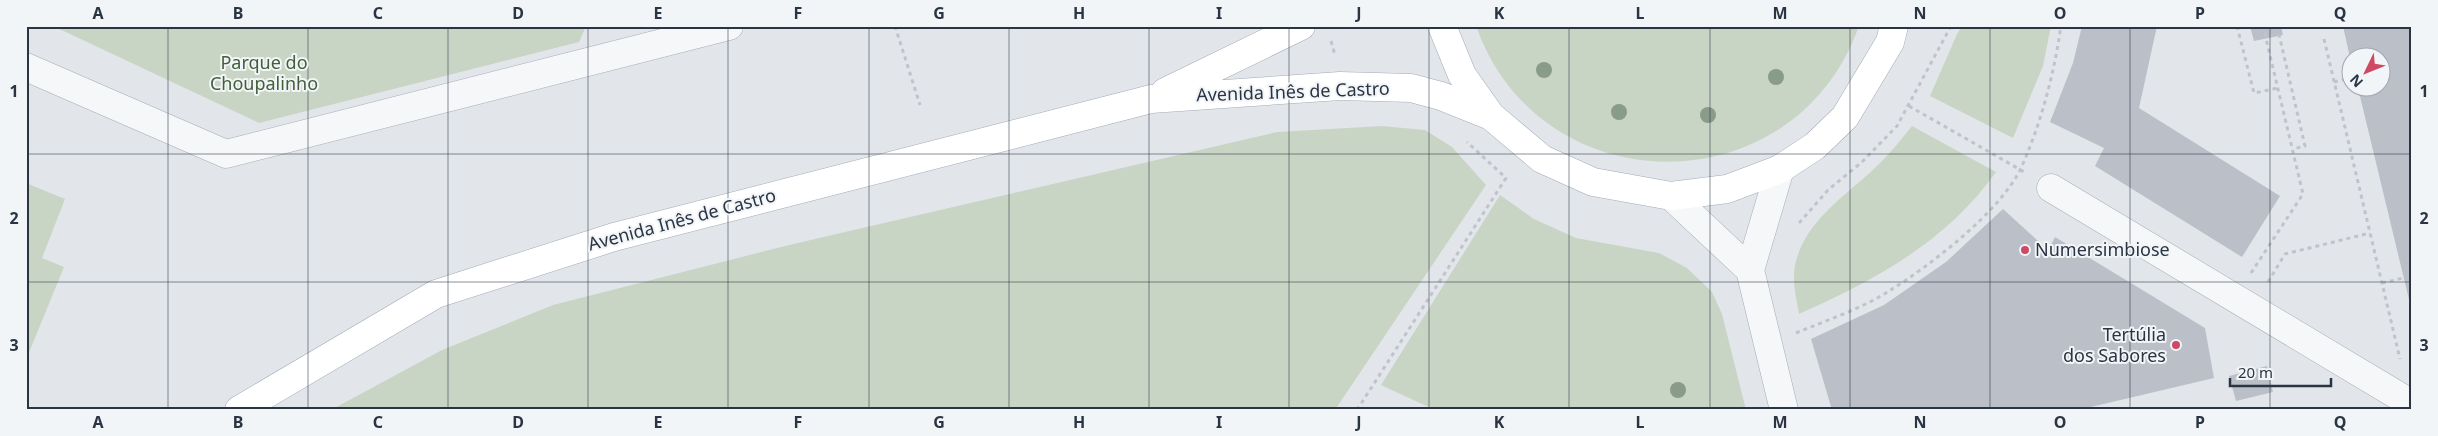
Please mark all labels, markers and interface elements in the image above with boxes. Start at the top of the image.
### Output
text: A [92,2,104,24]
text: B [233,2,243,24]
text: C [373,2,383,24]
text: D [512,2,524,24]
text: E [654,2,663,24]
text: F [794,2,802,24]
text: G [933,2,945,24]
text: H [1073,2,1085,24]
text: I [1216,2,1222,24]
text: J [1354,2,1362,24]
text: K [1494,2,1505,24]
text: L [1636,2,1645,24]
text: M [1772,2,1788,24]
text: N [1913,2,1927,24]
text: O [2054,2,2066,24]
text: P [2195,2,2205,24]
text: Q [2334,2,2346,24]
north arrow [2340,48,2390,98]
park label: Parque do Choupalinho [210,50,318,95]
text: N [2345,71,2367,92]
street label: Avenida Inês de Castro [1196,76,1390,106]
text: 1 [9,80,19,102]
text: 1 [2419,80,2429,102]
street label: Avenida Inês de Castro [585,182,778,256]
text: 2 [9,207,19,229]
text: 2 [2419,207,2429,229]
place label: Numersimbiose [2035,237,2170,261]
marker: Numersimbiose [2019,244,2031,256]
place label: Tertúlia dos Sabores [2063,322,2166,367]
text: 3 [9,334,19,356]
text: 3 [2419,334,2429,356]
marker: Tertúlia dos Sabores [2170,339,2182,351]
scale bar [2230,356,2332,388]
text: 20 m [2238,362,2273,382]
text: A [92,411,104,433]
text: B [233,411,243,433]
text: C [373,411,383,433]
text: D [512,411,524,433]
text: E [654,411,663,433]
text: F [794,411,802,433]
text: G [933,411,945,433]
text: H [1073,411,1085,433]
text: I [1216,411,1222,433]
text: J [1354,411,1362,433]
text: K [1494,411,1505,433]
text: L [1636,411,1645,433]
text: M [1772,411,1788,433]
text: N [1913,411,1927,433]
text: O [2054,411,2066,433]
text: P [2195,411,2205,433]
text: Q [2334,411,2346,433]

